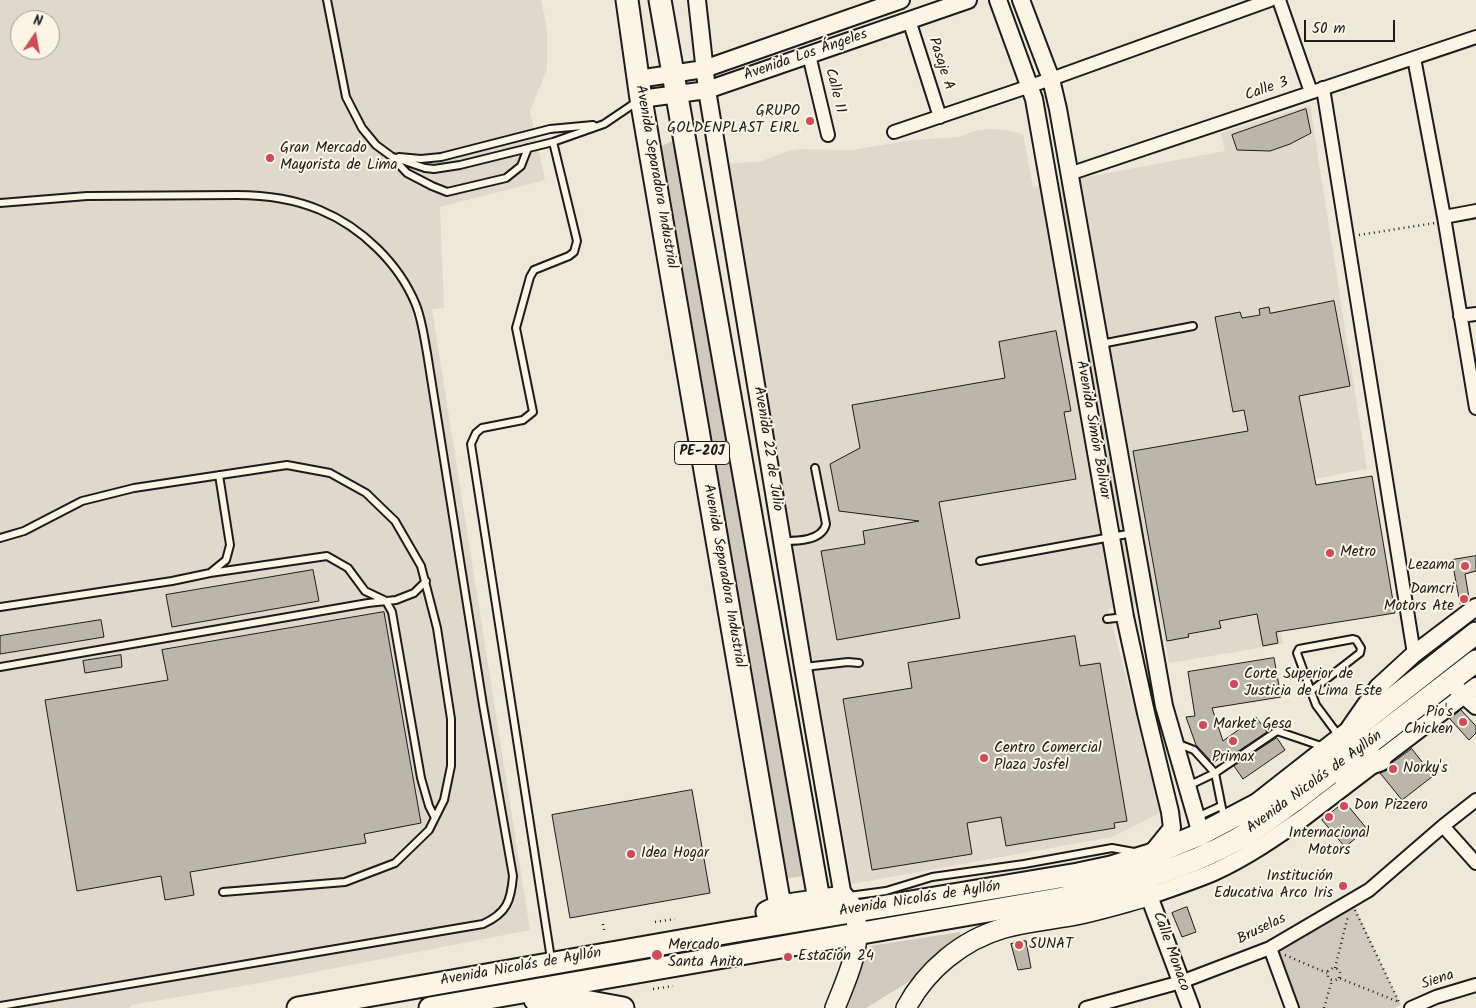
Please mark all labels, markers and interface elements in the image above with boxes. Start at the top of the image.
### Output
north arrow [10,10,60,60]
text: N [31,10,45,33]
scale bar [1306,10,1397,42]
text: 50 m [1312,17,1346,41]
street label: Avenida Los Ángeles [742,26,870,86]
street label: Pasaje A [923,35,957,93]
street label: Calle 11 [820,67,848,115]
street label: Calle 3 [1243,74,1291,106]
street label: Avenida Separadora Industrial [630,84,680,270]
place label: GRUPO GOLDENPLAST EIRL [667,103,800,138]
marker: GRUPO GOLDENPLAST EIRL [804,115,816,127]
place label: Gran Mercado Mayorista de Lima [280,140,397,175]
marker: Gran Mercado Mayorista de Lima [264,152,276,164]
street label: Avenida Simón Bolivar [1071,359,1113,501]
street label: Avenida 22 de Julio [748,385,786,513]
road number: PE-20J [674,442,730,464]
street label: Avenida Separadora Industrial [698,483,748,669]
place label: Metro [1340,544,1376,562]
marker: Metro [1324,547,1336,559]
place label: Lezama [1407,557,1455,575]
marker: Lezama [1459,560,1471,572]
place label: Damcri Motors Ate [1384,581,1454,616]
marker: Damcri Motors Ate [1458,593,1470,605]
place label: Corte Superior de Justicia de Lima Este [1244,666,1382,701]
marker: Corte Superior de Justicia de Lima Este [1228,678,1240,690]
place label: Pio's Chicken [1404,704,1453,739]
place label: Market Gesa [1213,716,1292,734]
marker: Pio's Chicken [1457,716,1469,728]
marker: Market Gesa [1197,719,1209,731]
street label: Avenida Nicolás de Ayllón [1244,728,1386,838]
marker: Primax [1227,735,1239,747]
place label: Centro Comercial Plaza Josfel [994,740,1102,775]
place label: Primax [1212,749,1254,767]
marker: Centro Comercial Plaza Josfel [978,752,990,764]
place label: Norky's [1403,760,1448,778]
marker: Norky's [1387,763,1399,775]
place label: Don Pizzero [1354,797,1428,815]
marker: Don Pizzero [1338,800,1350,812]
marker: Internacional Motors [1323,811,1335,823]
place label: Internacional Motors [1289,825,1369,860]
place label: Idea Hogar [641,845,709,863]
marker: Idea Hogar [625,848,637,860]
place label: Institución Educativa Arco Iris [1214,868,1333,903]
street label: Avenida Nicolás de Ayllón [838,878,1002,922]
marker: Institución Educativa Arco Iris [1337,880,1349,892]
street label: Calle Monaco [1147,910,1193,994]
street label: Bruselas [1235,911,1289,949]
place label: SUNAT [1029,936,1073,954]
place label: Mercado Santa Anita [668,937,743,972]
marker: SUNAT [1013,939,1025,951]
street label: Avenida Nicolás de Ayllón [439,945,603,991]
marker: Mercado Santa Anita [650,948,664,962]
place label: Estación 24 [798,948,874,966]
marker: Estación 24 [782,951,794,963]
street label: Siena [1419,967,1457,995]

